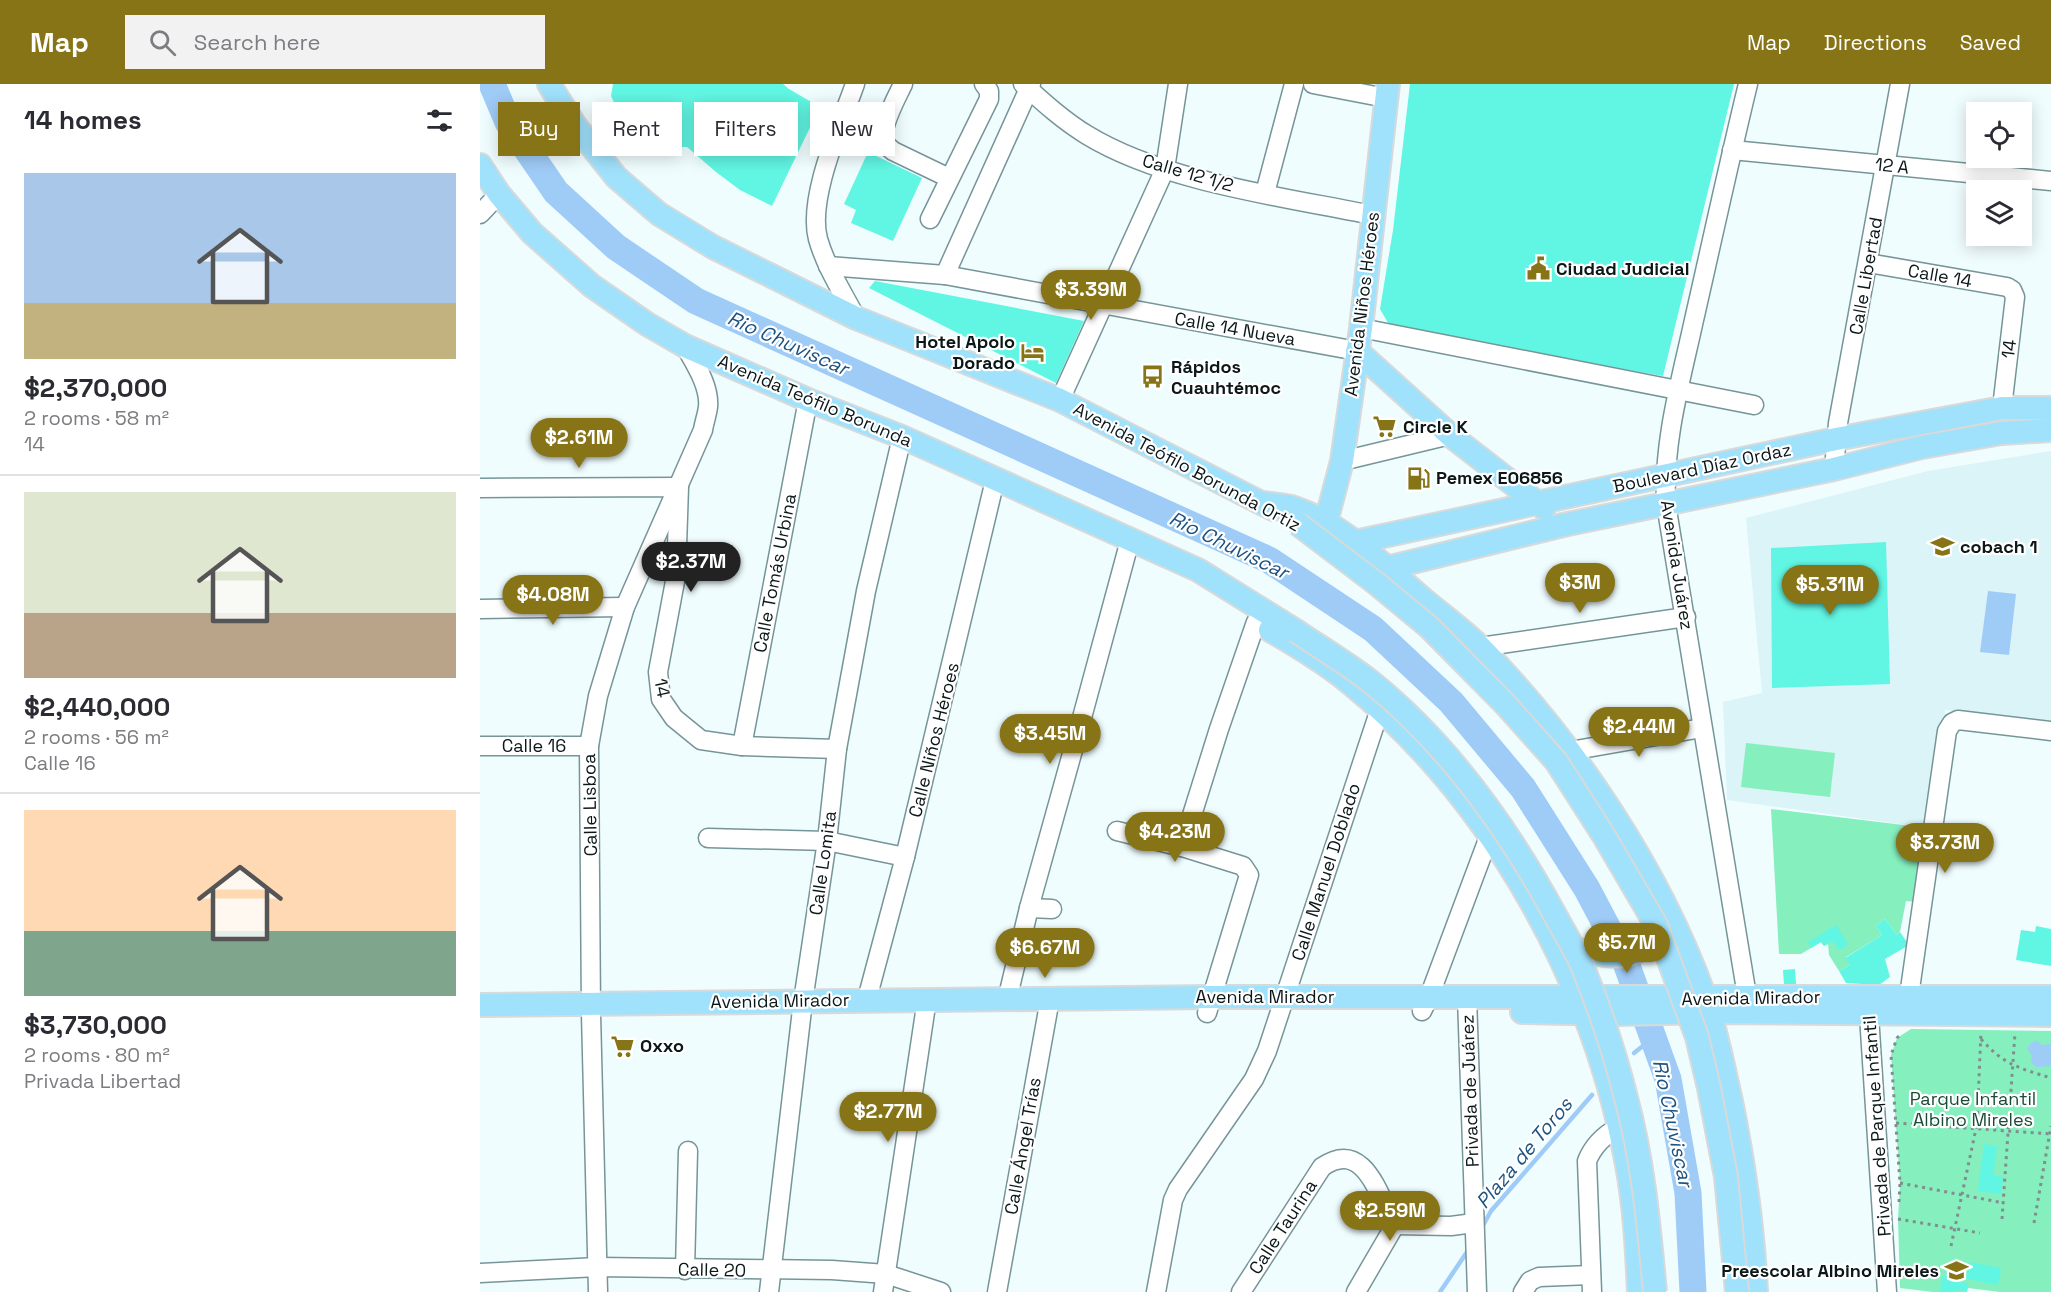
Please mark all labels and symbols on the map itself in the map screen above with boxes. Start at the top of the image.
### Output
street label: Calle 12 1/2 [1140,149,1237,197]
street label: 12 A [1874,152,1910,179]
street label: Avenida Niños Héroes [1339,210,1384,398]
street label: Calle Libertad [1844,215,1887,337]
public building icon: Ciudad Judicial [1525,256,1551,282]
place label: Ciudad Judicial [1556,257,1690,280]
street label: Calle 14 [1906,259,1974,292]
pin: $3.39M [1042,270,1140,321]
water label: Rio Chuviscar [724,305,855,382]
street label: Calle 14 Nueva [1173,307,1297,350]
place label: Hotel Apolo Dorado [915,330,1015,374]
street label: 14 [1996,338,2021,360]
hotel icon: Hotel Apolo Dorado [1020,339,1046,365]
street label: Avenida Teófilo Borunda [715,349,916,452]
place label: Rápidos Cuauhtémoc [1171,355,1281,399]
bus stop icon: Rápidos Cuauhtémoc [1140,364,1166,390]
street label: Avenida Teófilo Borunda Ortiz [1070,397,1305,536]
supermarket icon: Circle K [1372,414,1398,440]
place label: Circle K [1403,415,1468,438]
pin: $2.61M [530,418,628,469]
street label: Boulevard Díaz Ordaz [1611,437,1793,498]
fuel station icon: Pemex E06856 [1405,465,1431,491]
place label: Pemex E06856 [1436,466,1563,489]
street label: Calle Tomás Urbina [748,491,801,654]
street label: Avenida Juárez [1656,499,1699,631]
water label: Rio Chuviscar [1165,505,1295,586]
school or university icon: cobach 1 [1929,534,1955,560]
place label: cobach 1 [1960,535,2038,558]
pin: $2.37M [642,542,740,593]
pin: $3M [1551,563,1609,614]
pin: $5.31M [1781,565,1879,616]
pin: $4.08M [504,575,602,626]
street label: Calle Niños Héroes [903,660,964,820]
street label: 14 [649,676,676,699]
pin: $2.44M [1590,707,1688,758]
pin: $3.45M [1001,714,1099,765]
street label: Calle 16 [502,734,566,757]
street label: Calle Lisboa [577,753,602,857]
street label: Calle Manuel Doblado [1286,780,1365,964]
street label: Calle Lomita [804,809,841,917]
pin: $4.23M [1126,812,1224,863]
pin: $3.73M [1896,823,1994,874]
pin: $5.7M [1585,923,1669,974]
pin: $6.67M [996,928,1094,979]
street label: Avenida Mirador [1195,985,1335,1008]
street label: Avenida Mirador [1681,985,1821,1010]
street label: Avenida Mirador [710,988,850,1013]
street label: Privada de Juárez [1455,1014,1484,1168]
street label: Privada de Parque Infantil [1857,1015,1896,1237]
supermarket icon: Oxxo [609,1033,635,1059]
place label: Oxxo [640,1034,684,1057]
water label: Rio Chuviscar [1647,1057,1700,1191]
street label: Calle Ángel Trías [999,1075,1046,1216]
park label: Parque Infantil Albino Mireles [1910,1087,2036,1131]
water label: Plaza de Toros [1470,1091,1579,1214]
pin: $2.77M [839,1092,937,1143]
street label: Calle Taurina [1243,1175,1322,1278]
pin: $2.59M [1341,1191,1439,1242]
street label: Calle 20 [678,1257,746,1282]
school or university icon: Preescolar Albino Mireles [1944,1258,1970,1284]
place label: Preescolar Albino Mireles [1721,1259,1939,1282]

